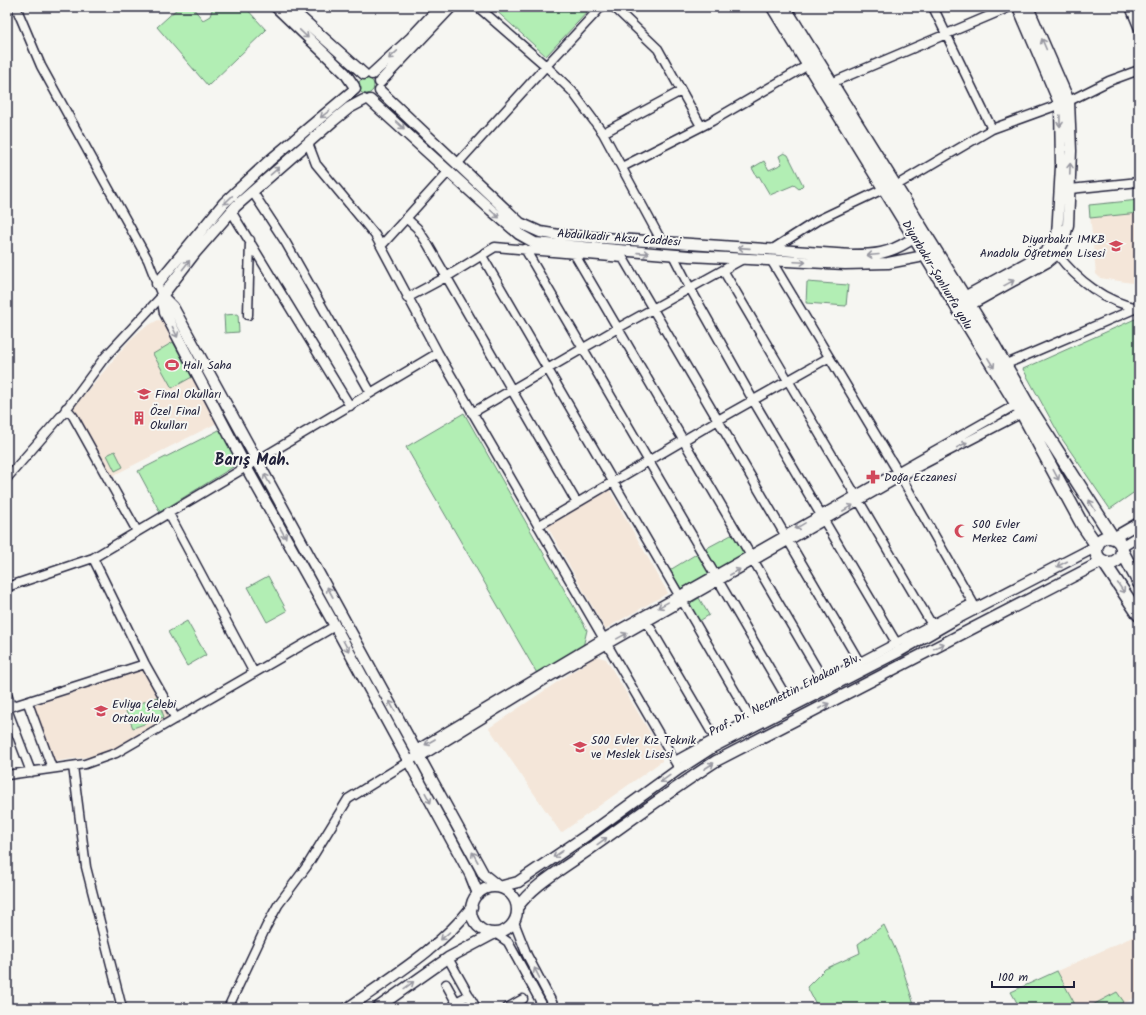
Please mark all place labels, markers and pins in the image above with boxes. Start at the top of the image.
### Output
place label: Diyarbakır IMKB Anadolu Öğretmen Lisesi [980,230,1106,263]
school or university icon: Diyarbakır IMKB Anadolu Öğretmen Lisesi [1108,238,1124,254]
place label: Halı Saha [183,356,232,375]
sports icon: Halı Saha [164,357,180,373]
place label: Final Okulları [155,385,221,404]
school or university icon: Final Okulları [136,386,152,402]
place label: Özel Final Okulları [150,402,200,435]
building icon: Özel Final Okulları [131,410,147,426]
place label: Doğa Eczanesi [884,468,957,487]
pharmacy icon: Doğa Eczanesi [865,469,881,485]
place label: 500 Evler Merkez Cami [972,515,1038,548]
mosque icon: 500 Evler Merkez Cami [953,523,969,539]
place label: Evliya Çelebi Ortaokulu [112,695,177,728]
school or university icon: Evliya Çelebi Ortaokulu [93,703,109,719]
place label: 500 Evler Kız Teknik ve Meslek Lisesi [591,731,696,764]
school or university icon: 500 Evler Kız Teknik ve Meslek Lisesi [572,739,588,755]

